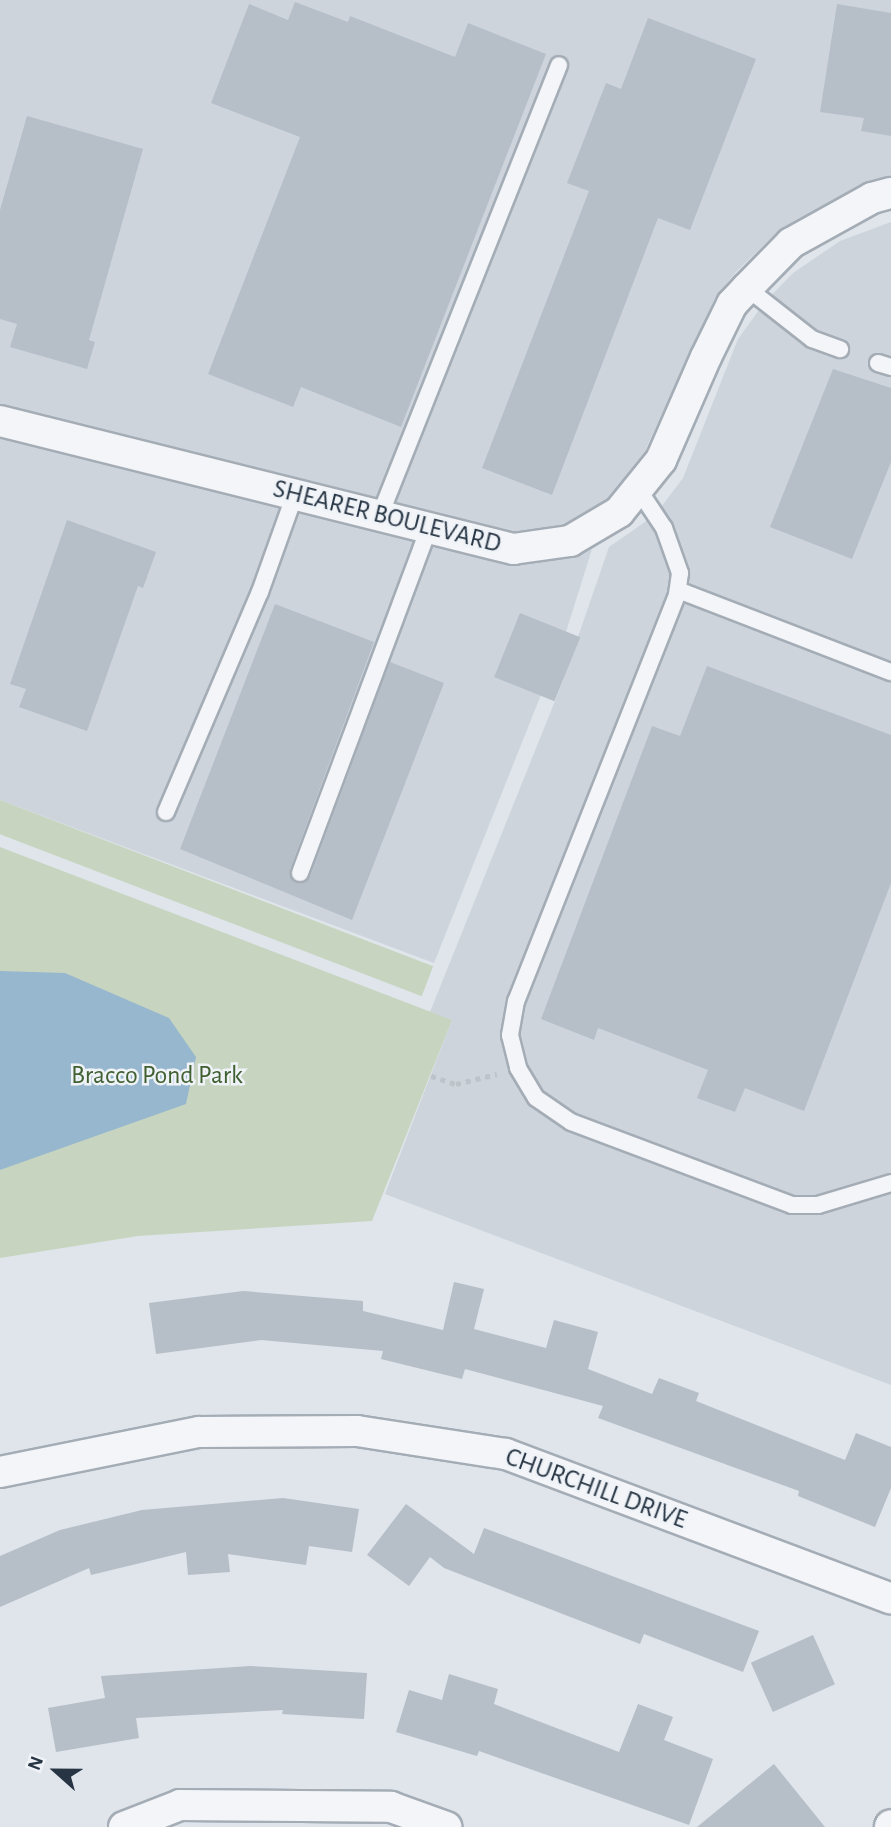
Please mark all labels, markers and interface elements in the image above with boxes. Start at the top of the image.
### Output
street label: SHEARER BOULEVARD [270,474,504,560]
park label: Bracco Pond Park [71,1060,243,1092]
street label: CHURCHILL DRIVE [501,1442,691,1536]
north arrow [21,1736,91,1806]
text: N [25,1754,47,1773]

